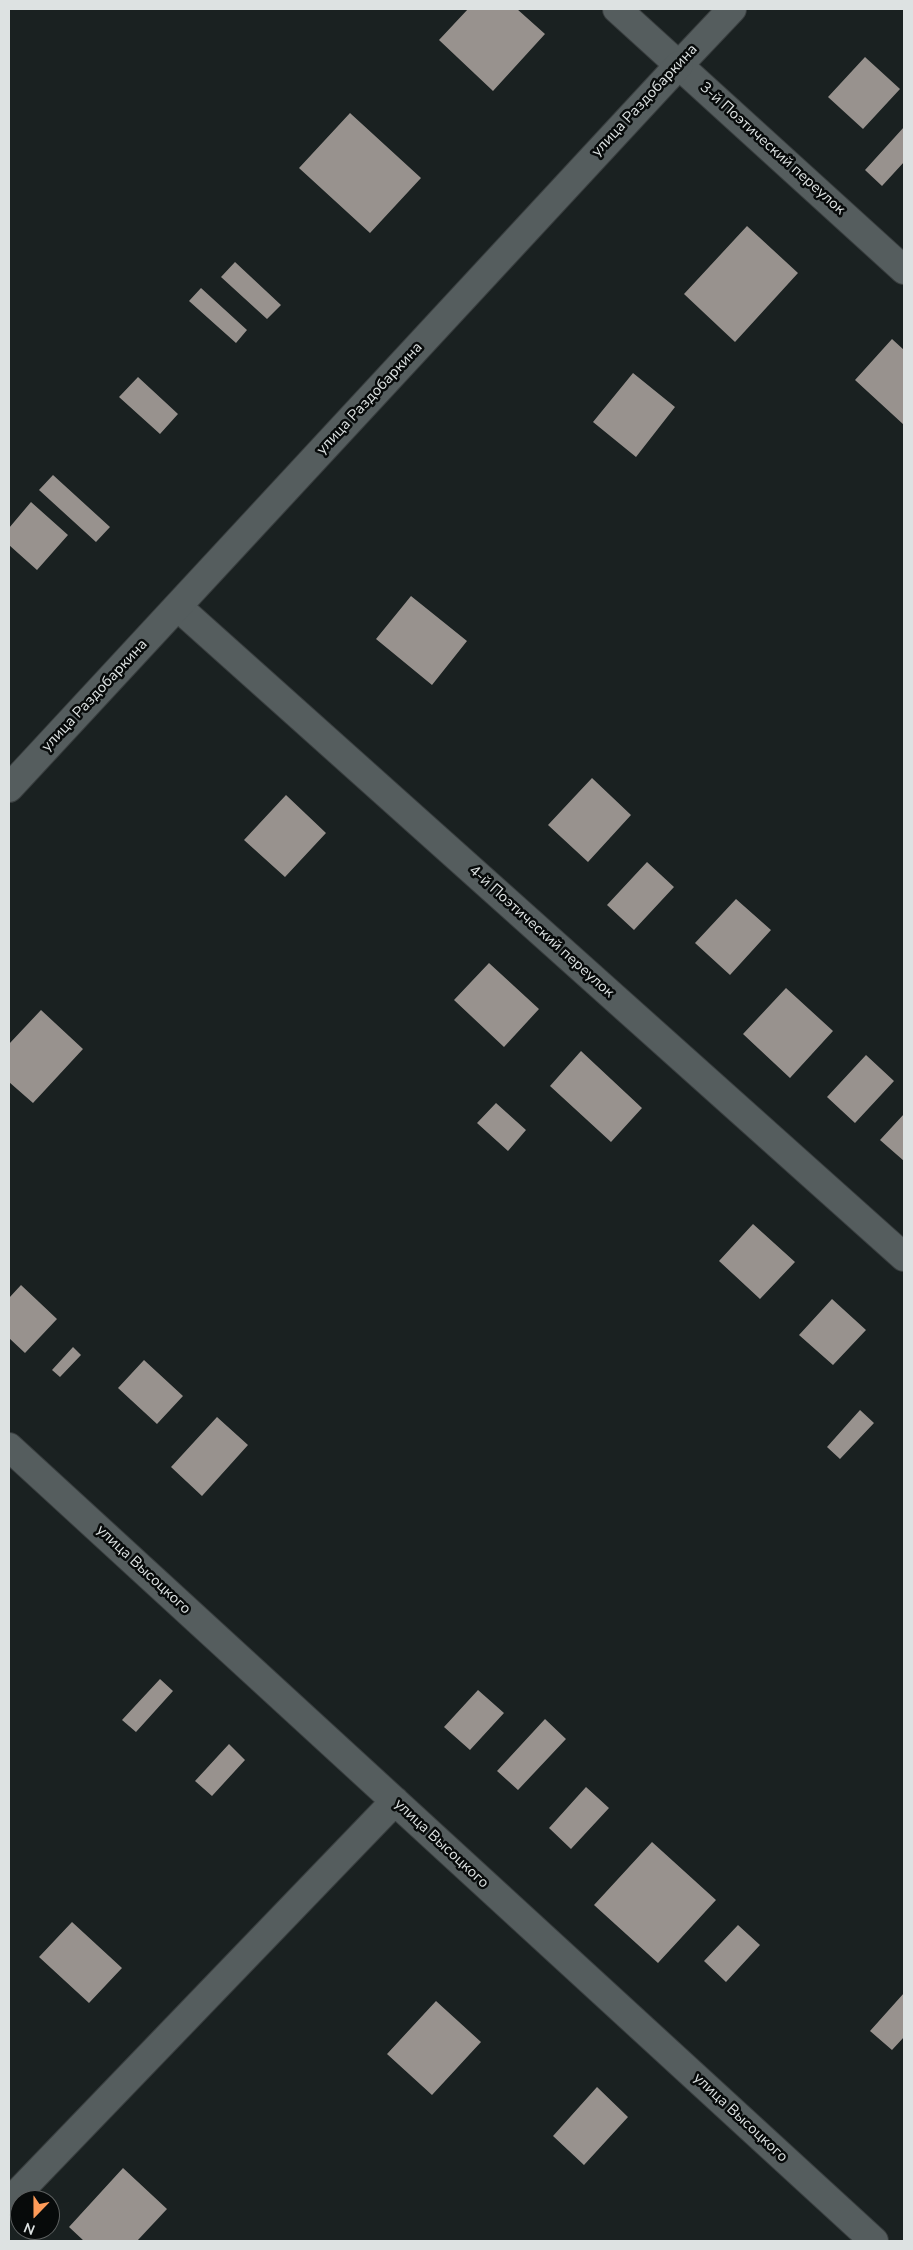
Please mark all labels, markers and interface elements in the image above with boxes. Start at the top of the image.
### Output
street label: улица Раздобаркина [588,41,702,161]
street label: 3-й Поэтический переулок [696,79,848,219]
street label: улица Раздобаркина [313,339,427,459]
street label: улица Раздобаркина [38,636,152,756]
street label: 4-й Поэтический переулок [465,862,617,1002]
street label: улица Высоцкого [92,1522,194,1618]
street label: улица Высоцкого [390,1796,492,1892]
street label: улица Высоцкого [689,2070,791,2166]
north arrow [10,2190,60,2240]
text: N [21,2218,38,2239]

